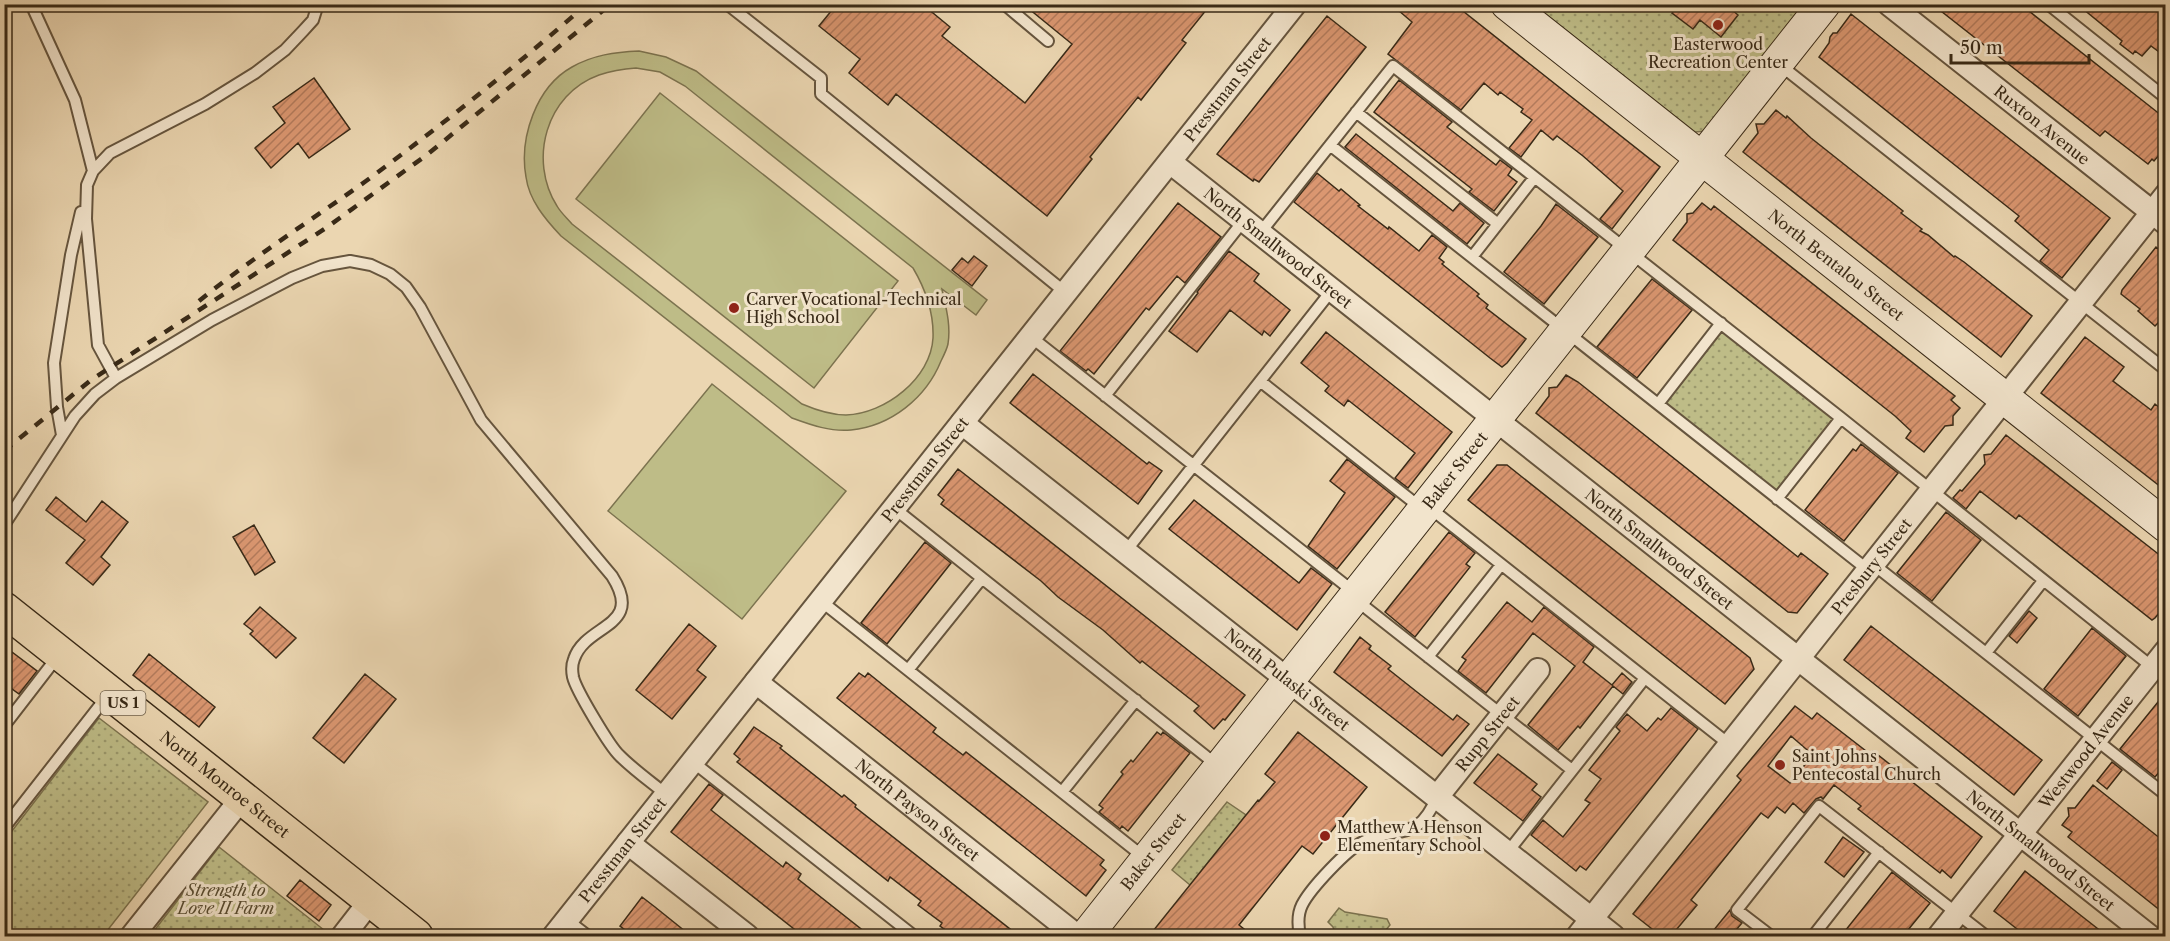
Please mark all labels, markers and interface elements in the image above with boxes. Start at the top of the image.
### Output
marker: Easterwood Recreation Center [1711,18,1725,32]
scale bar [1951,27,2089,65]
street label: Presstman Street [1180,32,1275,146]
place label: Easterwood Recreation Center [1648,34,1788,72]
text: 50 m [1960,37,2003,59]
street label: Ruxton Avenue [1990,81,2094,169]
street label: North Smallwood Street [1200,183,1357,313]
street label: North Bentalou Street [1764,205,1908,325]
place label: Carver Vocational-Technical High School [746,289,962,327]
marker: Carver Vocational-Technical High School [727,301,741,315]
street label: Presstman Street [877,413,973,526]
street label: Baker Street [1418,427,1492,513]
street label: North Smallwood Street [1581,484,1738,614]
street label: Presbury Street [1827,514,1916,618]
street label: North Pulaski Street [1221,624,1354,735]
street label: Westwood Avenue [2034,690,2138,813]
road number: US 1 [100,691,146,715]
street label: Rupp Street [1451,692,1524,775]
street label: North Monroe Street [156,727,294,842]
place label: Saint Johns Pentecostal Church [1792,746,1941,784]
street label: North Payson Street [851,755,984,865]
marker: Saint Johns Pentecostal Church [1773,758,1787,772]
street label: North Smallwood Street [1963,786,2119,915]
street label: Presstman Street [575,793,671,906]
street label: Baker Street [1116,808,1190,894]
place label: Matthew A Henson Elementary School [1337,817,1482,855]
marker: Matthew A Henson Elementary School [1318,829,1332,843]
park label: Strength to Love II Farm [176,880,274,918]

